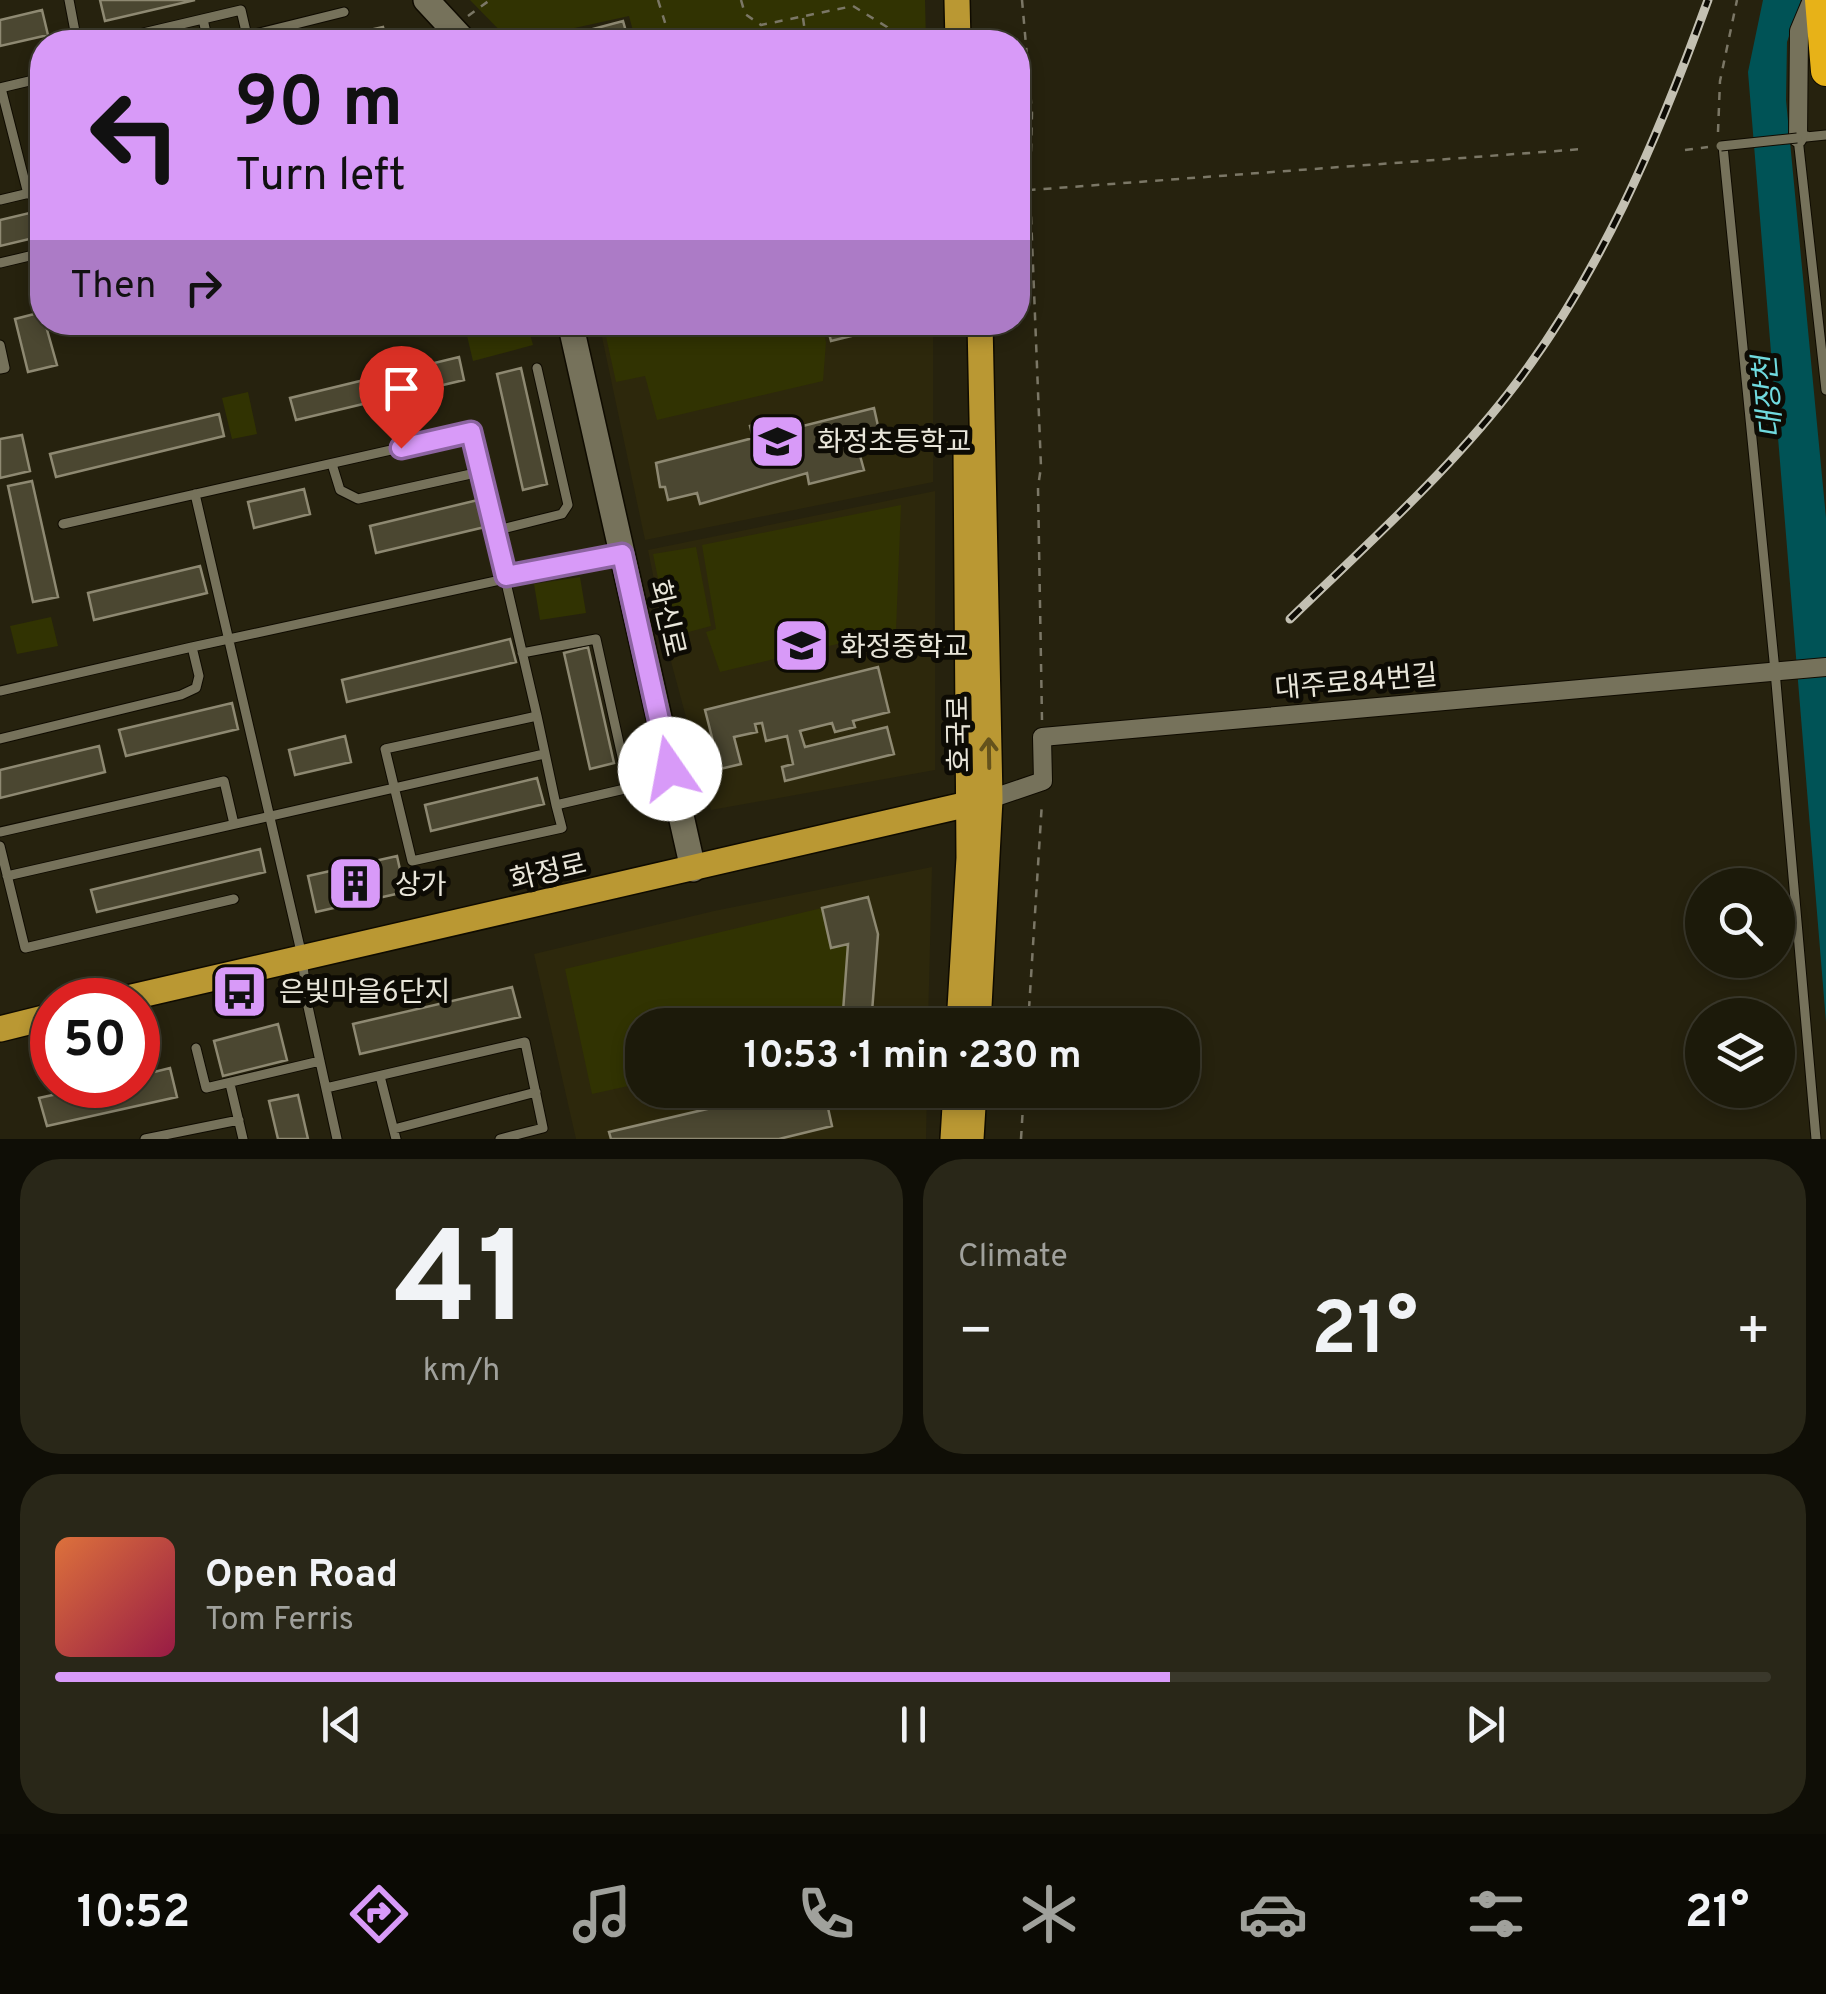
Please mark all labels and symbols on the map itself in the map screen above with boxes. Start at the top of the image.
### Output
pin [359,346,444,449]
water label: 대장천 [1748,351,1793,440]
school or university icon: 화정초등학교 [748,411,808,471]
place label: 화정초등학교 [817,426,972,462]
street label: 화신로 [639,577,691,660]
school or university icon: 화정중학교 [771,616,831,676]
place label: 화정중학교 [840,631,969,667]
street label: 대주로84번길 [1273,659,1439,709]
street label: 호국로 [942,695,980,773]
position arrow [618,717,722,821]
one-way arrow [979,737,998,769]
street label: 화정로 [507,848,590,900]
building icon: 상가 [326,854,386,914]
place label: 상가 [395,869,447,905]
bus stop icon: 은빛마을6단지 [210,961,270,1021]
place label: 은빛마을6단지 [279,976,450,1012]
speed limit sign: 50 [30,978,160,1108]

